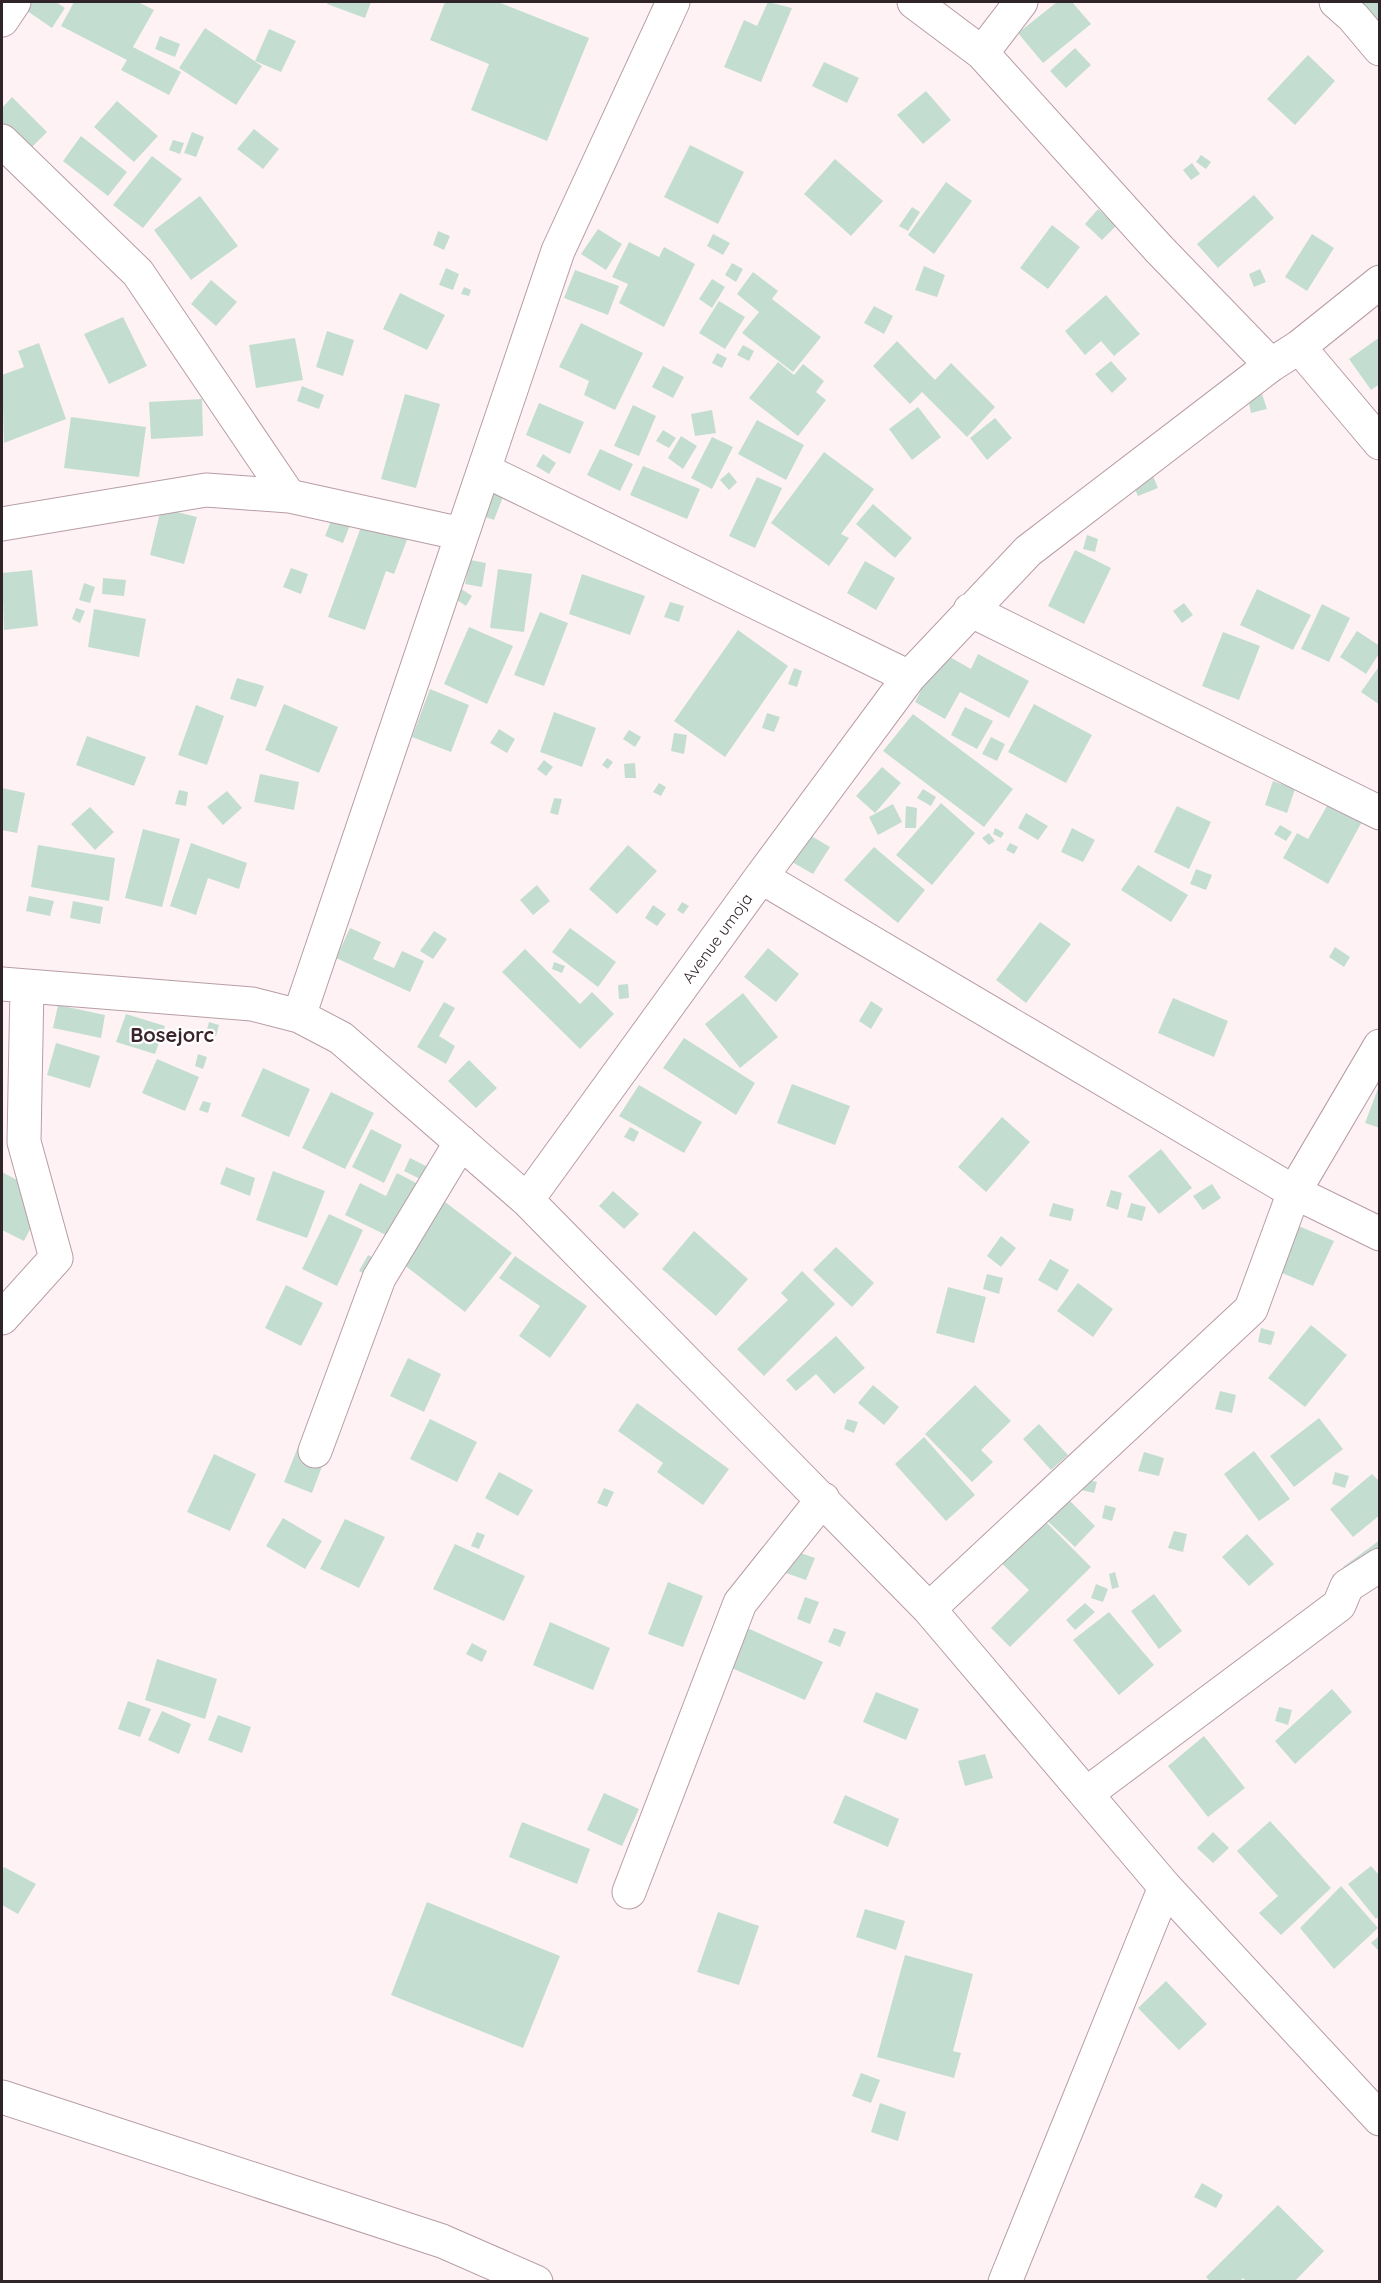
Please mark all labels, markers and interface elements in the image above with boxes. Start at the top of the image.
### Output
street label: Avenue umoja [678,889,756,987]
district label: Bosejorc [130,1022,214,1047]

